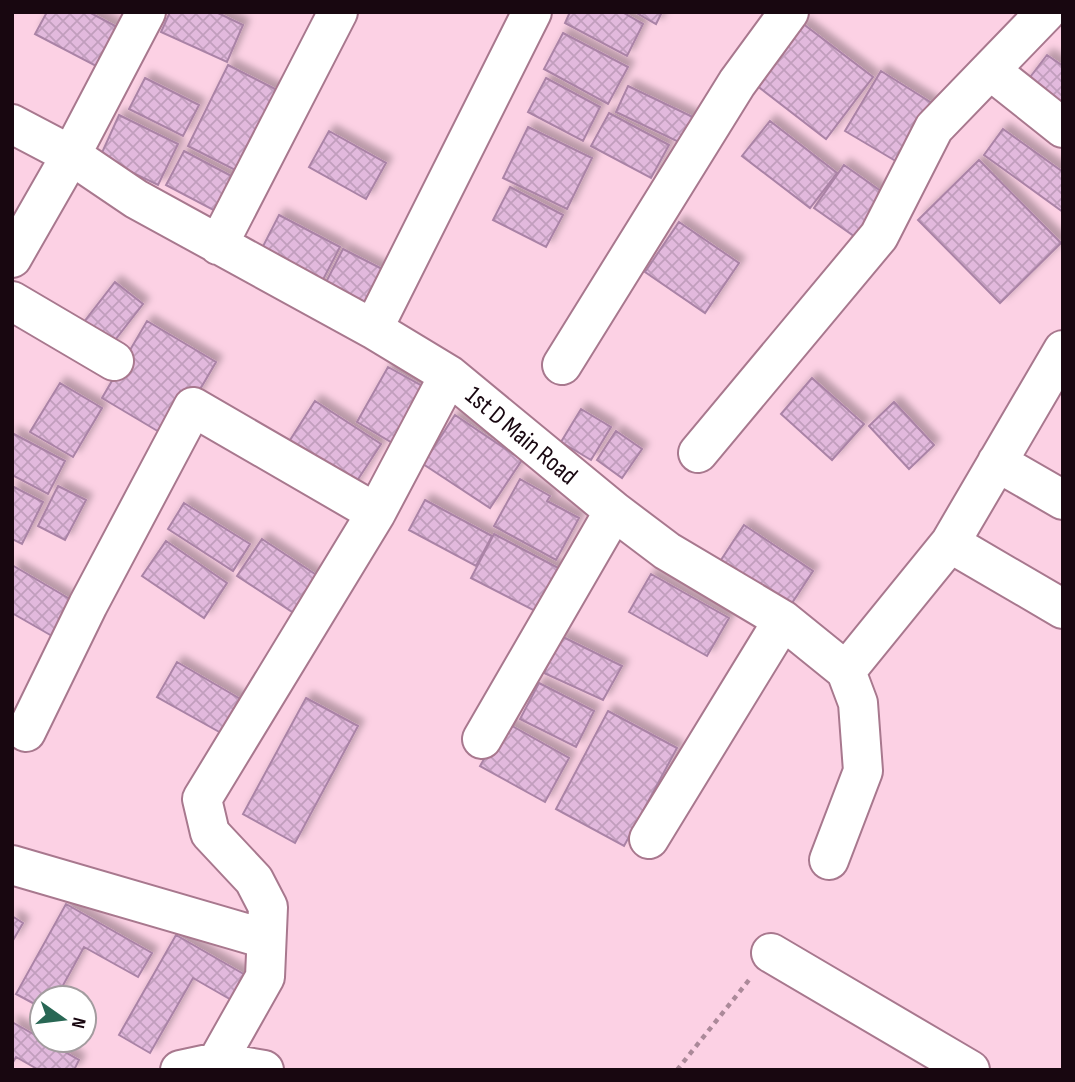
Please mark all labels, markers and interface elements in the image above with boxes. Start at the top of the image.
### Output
street label: 1st D Main Road [459,380,583,492]
north arrow [28,984,98,1054]
text: N [66,1015,90,1030]

